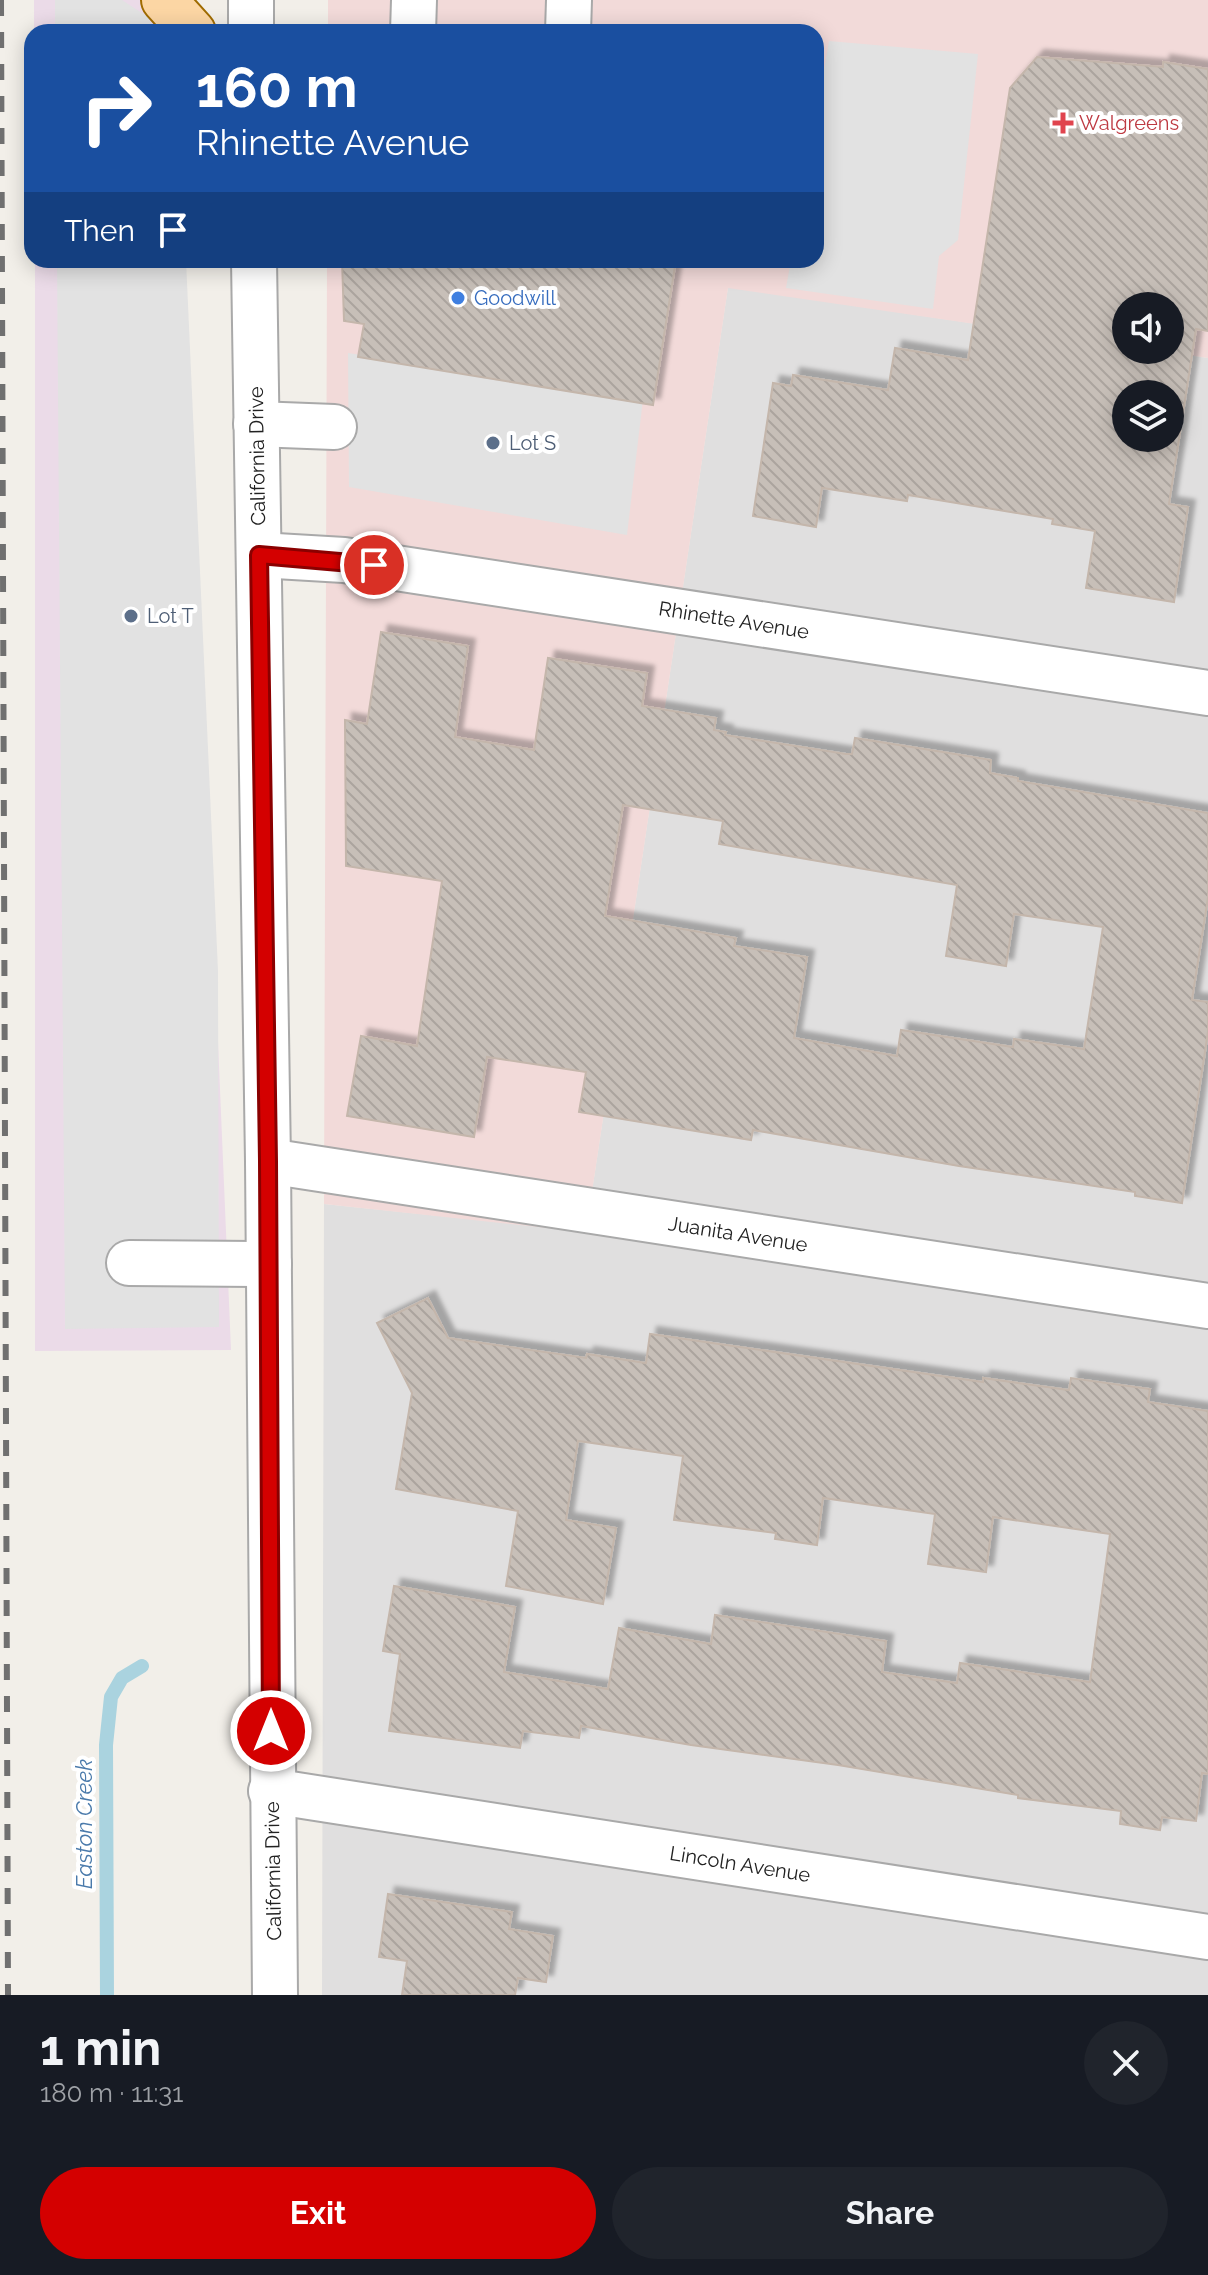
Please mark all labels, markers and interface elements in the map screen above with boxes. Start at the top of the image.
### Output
text: 160 m [196,54,358,120]
icon: right [64,56,168,160]
place label: Walgreens [1079,111,1179,135]
marker: Walgreens [1054,114,1072,132]
text: Rhinette Avenue [196,121,470,163]
icon: arrive [151,208,195,252]
text: Then [64,213,135,248]
place label: Goodwill [474,286,557,310]
marker: Goodwill [449,289,467,307]
map controls [1112,292,1184,452]
button: sound [1112,292,1184,364]
button: layers [1112,380,1184,452]
street label: California Drive [244,386,270,526]
place label: Lot S [509,431,556,455]
marker: Lot S [484,434,502,452]
pin [340,531,408,599]
icon: arrive [352,543,396,587]
street label: Rhinette Avenue [657,596,811,644]
place label: Lot T [147,604,194,628]
marker: Lot T [122,607,140,625]
street label: Juanita Avenue [667,1211,810,1257]
position arrow [229,1689,313,1773]
water label: Easton Creek [71,1759,97,1889]
street label: California Drive [260,1801,286,1941]
street label: Lincoln Avenue [668,1841,812,1887]
text: 1 min [40,2020,161,2076]
button: close [1084,2021,1168,2105]
text: 180 m · 11:31 [40,2078,183,2108]
button: Exit [40,2167,596,2259]
button: Share [612,2167,1168,2259]

